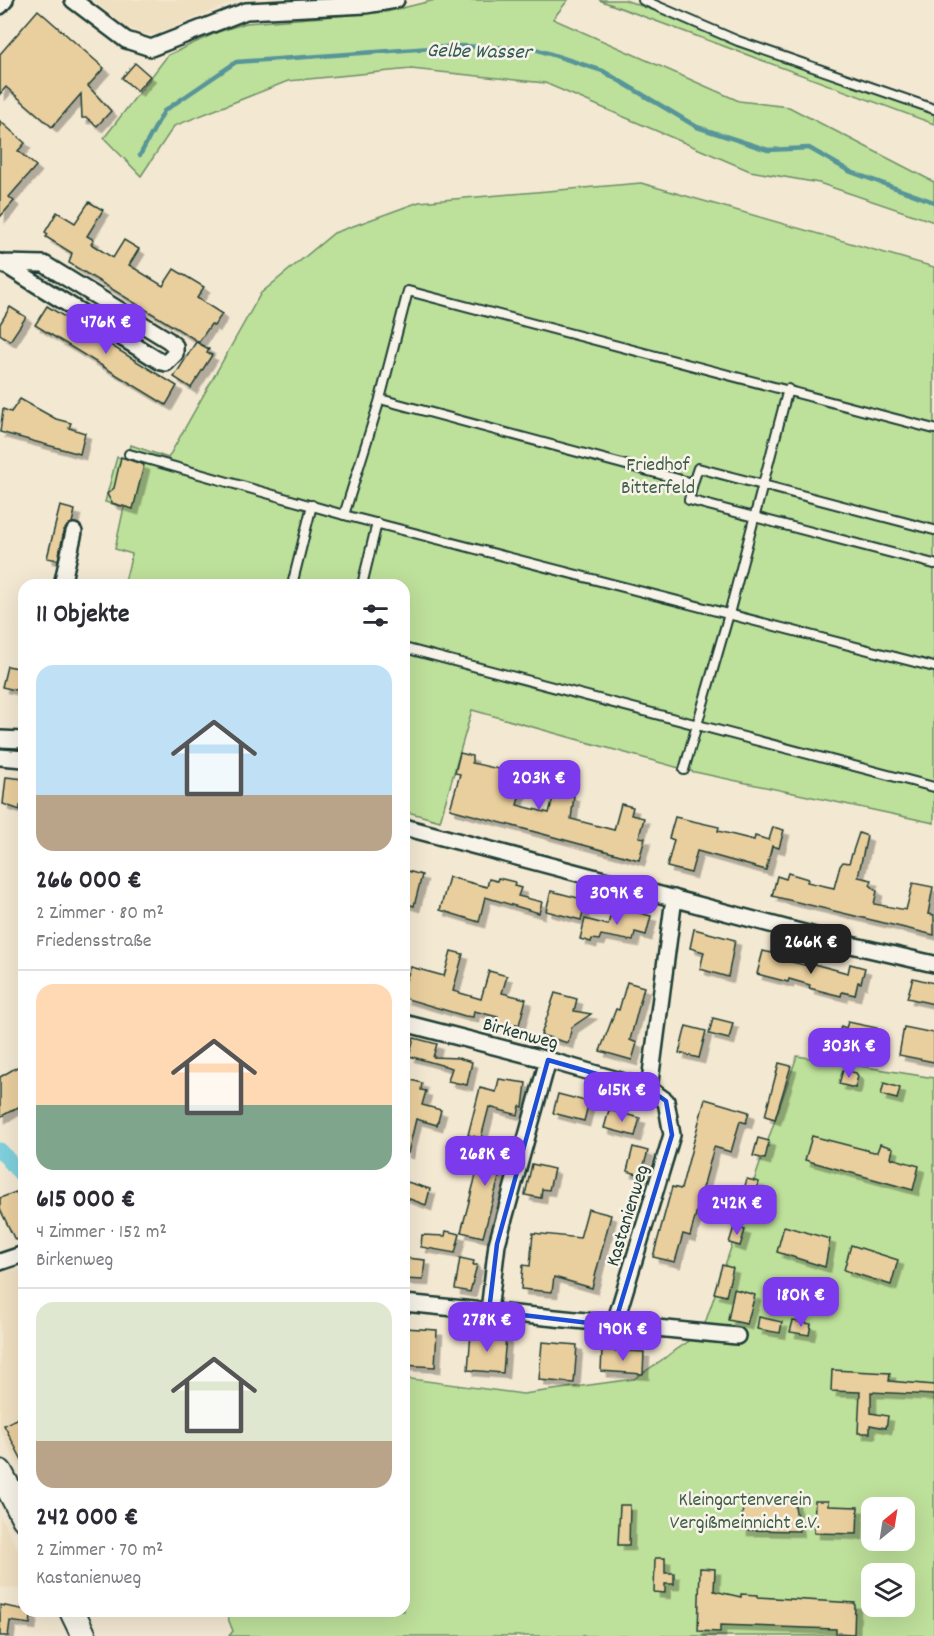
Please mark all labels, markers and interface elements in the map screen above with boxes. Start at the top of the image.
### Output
water label: Gelbe Wasser [426,37,534,69]
pin: 476K € [57,304,155,355]
text: 476K € [81,309,131,337]
park label: Friedhof Bitterfeld [621,452,695,503]
text: 11 Objekte [36,597,129,634]
icon: filters [359,599,392,632]
icon: home [160,704,268,812]
pin: 203K € [490,760,588,811]
text: 203K € [512,765,566,793]
text: 266 000 € [36,863,142,900]
pin: 309K € [568,875,666,926]
text: 309K € [590,880,644,908]
text: 2 Zimmer · 80 m² [36,900,164,928]
pin: 266K € [762,924,860,975]
text: Friedensstraße [36,928,152,956]
text: 266K € [784,929,838,957]
street label: Birkenweg [479,1011,561,1058]
icon: home [160,1023,268,1131]
pin: 303K € [800,1028,898,1079]
text: 303K € [822,1033,876,1061]
pin: 615K € [573,1072,671,1123]
text: 615K € [598,1077,646,1105]
pin: 268K € [436,1136,534,1187]
text: 268K € [459,1141,511,1169]
street label: Kastanienweg [600,1161,658,1270]
text: 615 000 € [36,1182,135,1219]
pin: 242K € [688,1185,786,1236]
text: 242K € [712,1190,762,1218]
text: 4 Zimmer · 152 m² [36,1219,167,1247]
text: Birkenweg [36,1247,113,1275]
pin: 180K € [752,1277,850,1328]
text: 180K € [777,1282,825,1310]
pin: 278K € [438,1302,536,1353]
text: 278K € [462,1307,512,1335]
pin: 190K € [574,1311,672,1362]
text: 190K € [598,1316,648,1344]
icon: home [160,1341,268,1449]
park label: Kleingartenverein Vergißmeinnicht e.V. [670,1487,820,1538]
north arrow [861,1497,915,1551]
map controls [861,1497,915,1617]
text: 242 000 € [36,1500,138,1537]
text: 2 Zimmer · 70 m² [36,1537,163,1565]
button: layers [861,1563,915,1617]
text: Kastanienweg [36,1565,141,1593]

